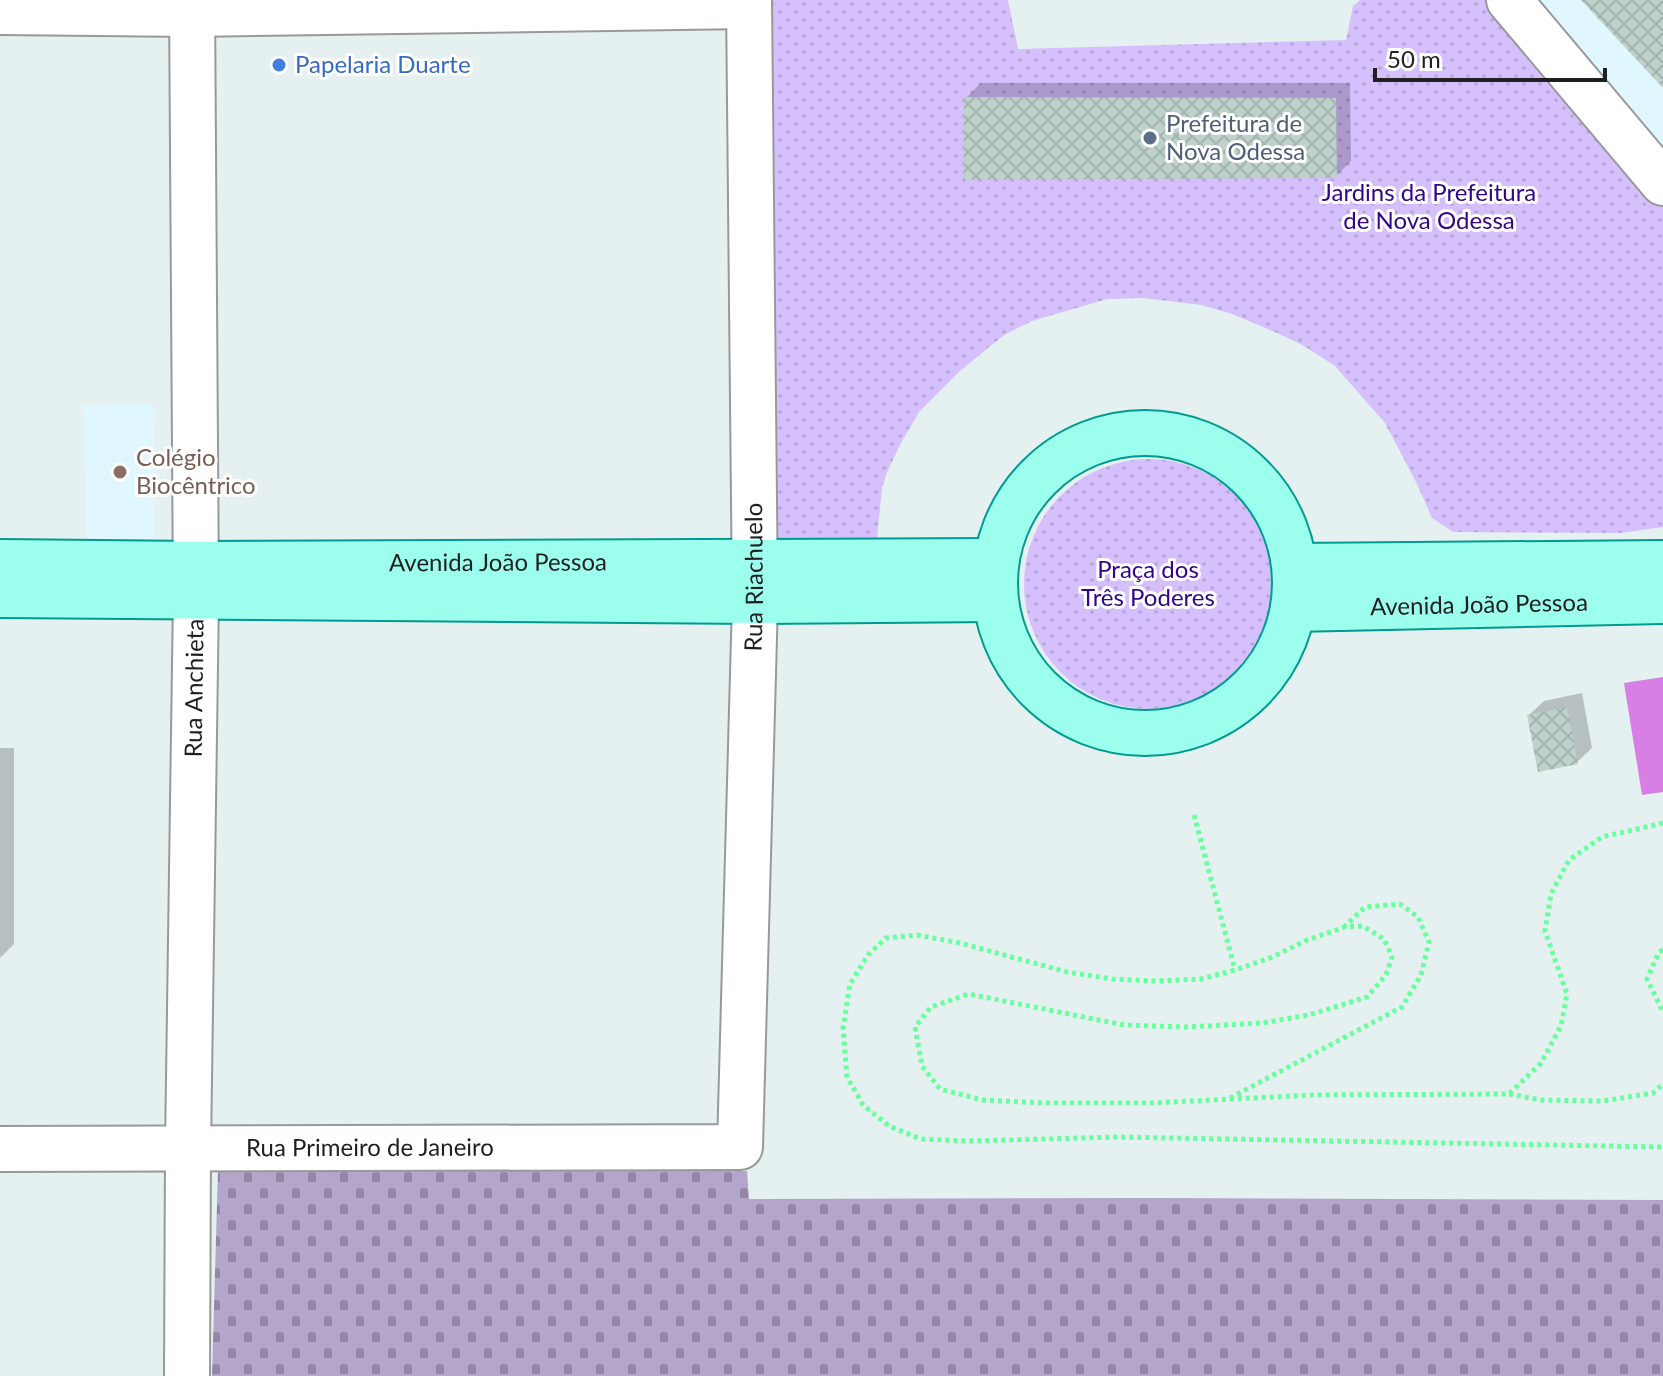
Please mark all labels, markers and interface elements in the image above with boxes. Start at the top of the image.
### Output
scale bar [1375,32,1605,82]
text: 50 m [1387,44,1441,73]
place label: Papelaria Duarte [295,49,471,78]
marker: Papelaria Duarte [270,56,288,74]
place label: Prefeitura de Nova Odessa [1166,108,1305,165]
marker: Prefeitura de Nova Odessa [1141,129,1159,147]
park label: Jardins da Prefeitura de Nova Odessa [1322,177,1536,234]
place label: Colégio Biocêntrico [136,442,256,499]
marker: Colégio Biocêntrico [111,463,129,481]
street label: Rua Riachuelo [738,503,768,652]
street label: Avenida João Pessoa [389,546,607,576]
park label: Praça dos Três Poderes [1081,554,1215,611]
street label: Avenida João Pessoa [1370,587,1588,620]
street label: Rua Anchieta [178,619,209,758]
street label: Rua Primeiro de Janeiro [246,1132,494,1161]

